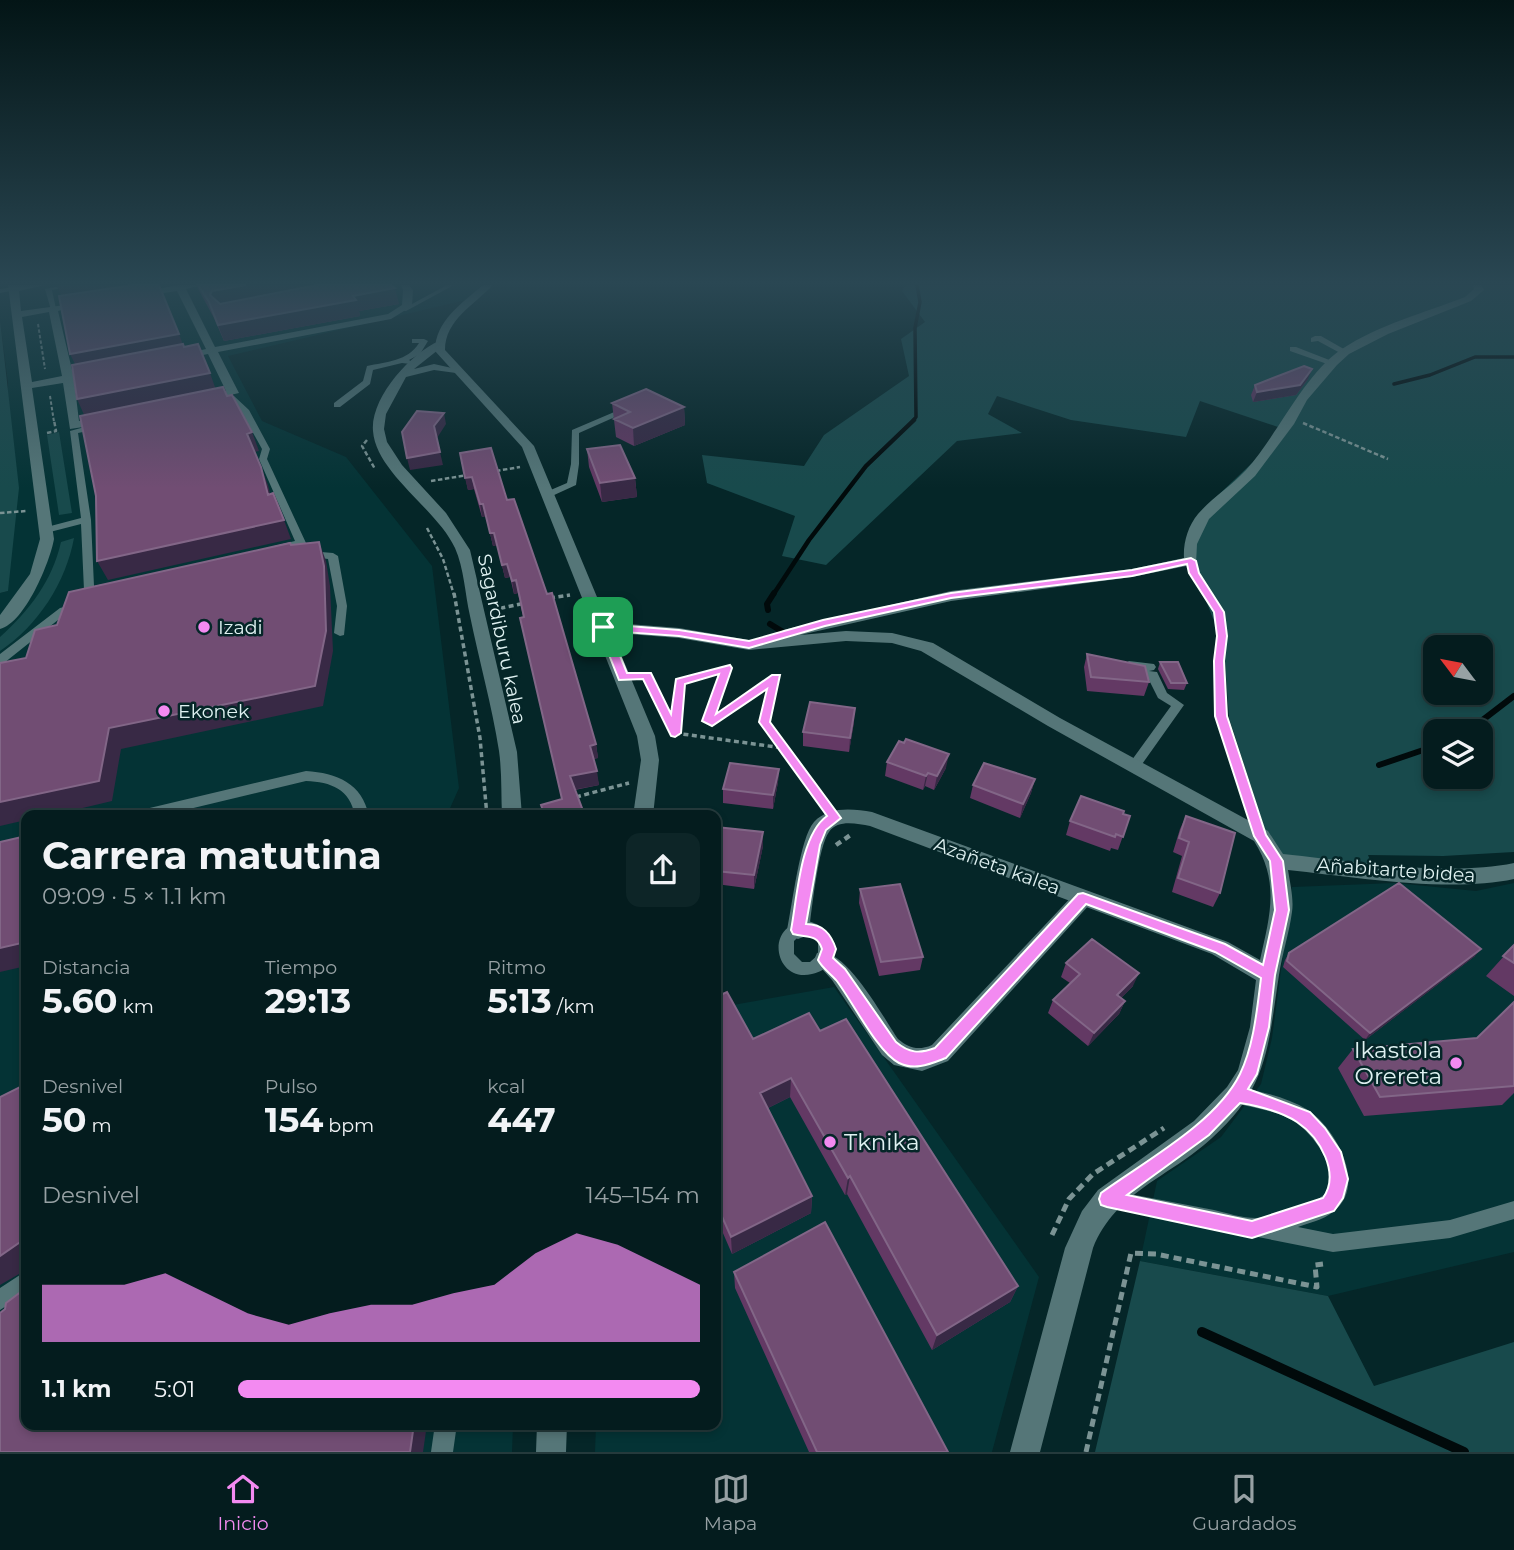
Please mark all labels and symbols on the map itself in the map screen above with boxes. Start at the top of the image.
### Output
street label: Sagardiburu kalea [473,552,531,726]
pin [573,597,633,657]
place label: Izadi [218,616,263,639]
marker: Izadi [196,619,212,635]
north arrow [1423,635,1493,705]
place label: Ekonek [178,700,250,723]
marker: Ekonek [156,703,172,719]
street label: Azañeta kalea [931,833,1063,899]
street label: Añabitarte bidea [1316,853,1476,887]
place label: Ikastola Orereta [1354,1036,1442,1090]
marker: Ikastola Orereta [1448,1055,1464,1071]
place label: Tknika [844,1128,920,1156]
marker: Tknika [822,1134,838,1150]

